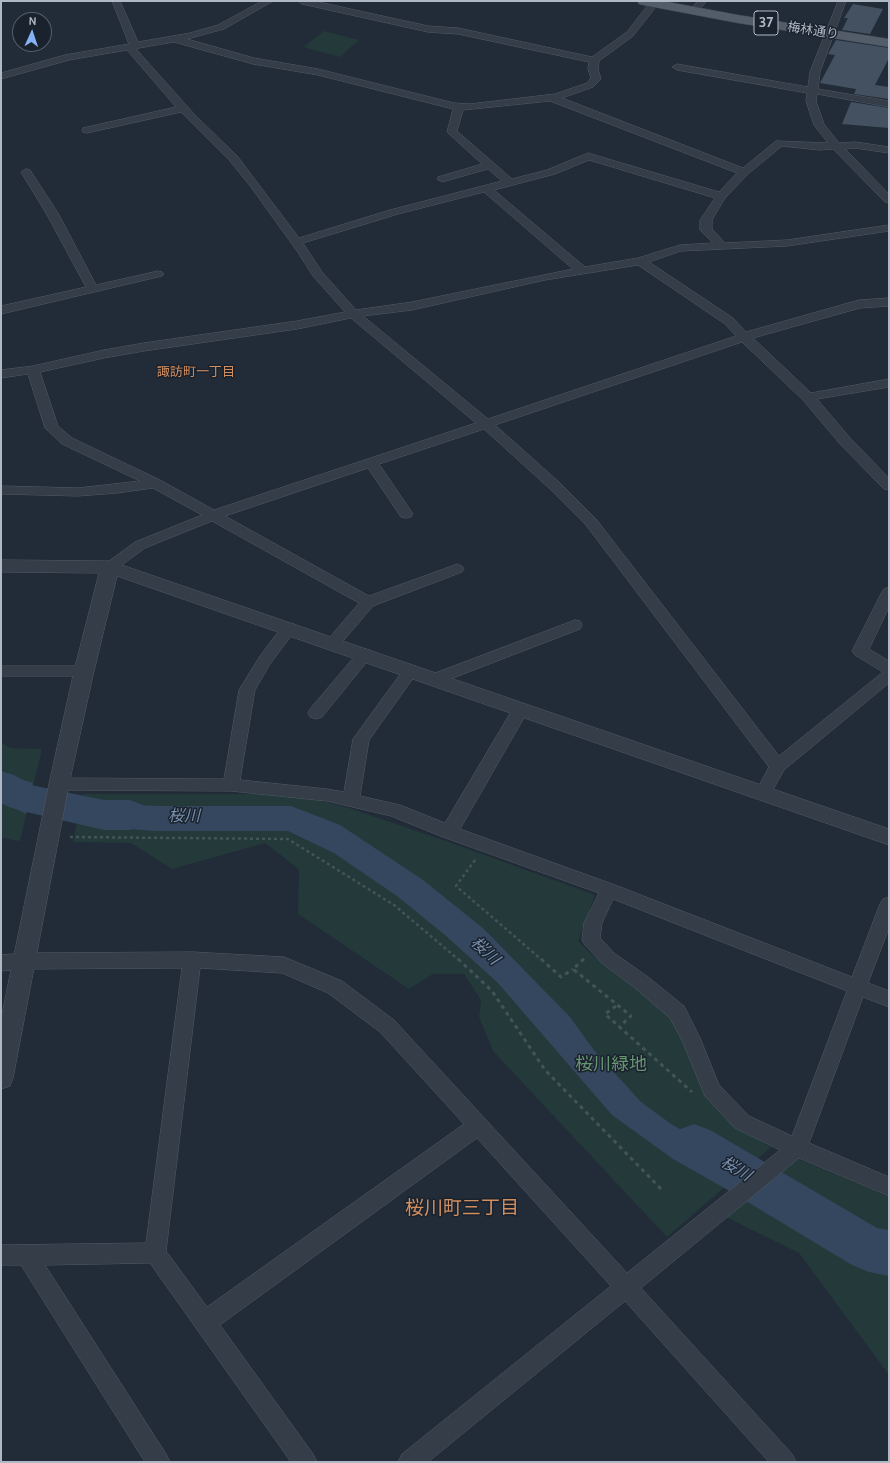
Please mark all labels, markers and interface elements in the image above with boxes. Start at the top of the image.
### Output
road number: 37 [754,11,778,35]
north arrow [12,12,52,52]
text: N [28,14,37,28]
street label: 梅林通り [786,19,840,43]
district label: 諏訪町一丁目 [157,364,235,380]
water label: 桜川 [168,806,200,826]
water label: 桜川 [467,933,503,969]
park label: 桜川緑地 [575,1054,647,1076]
water label: 桜川 [717,1153,755,1185]
district label: 桜川町三丁目 [405,1197,519,1219]

